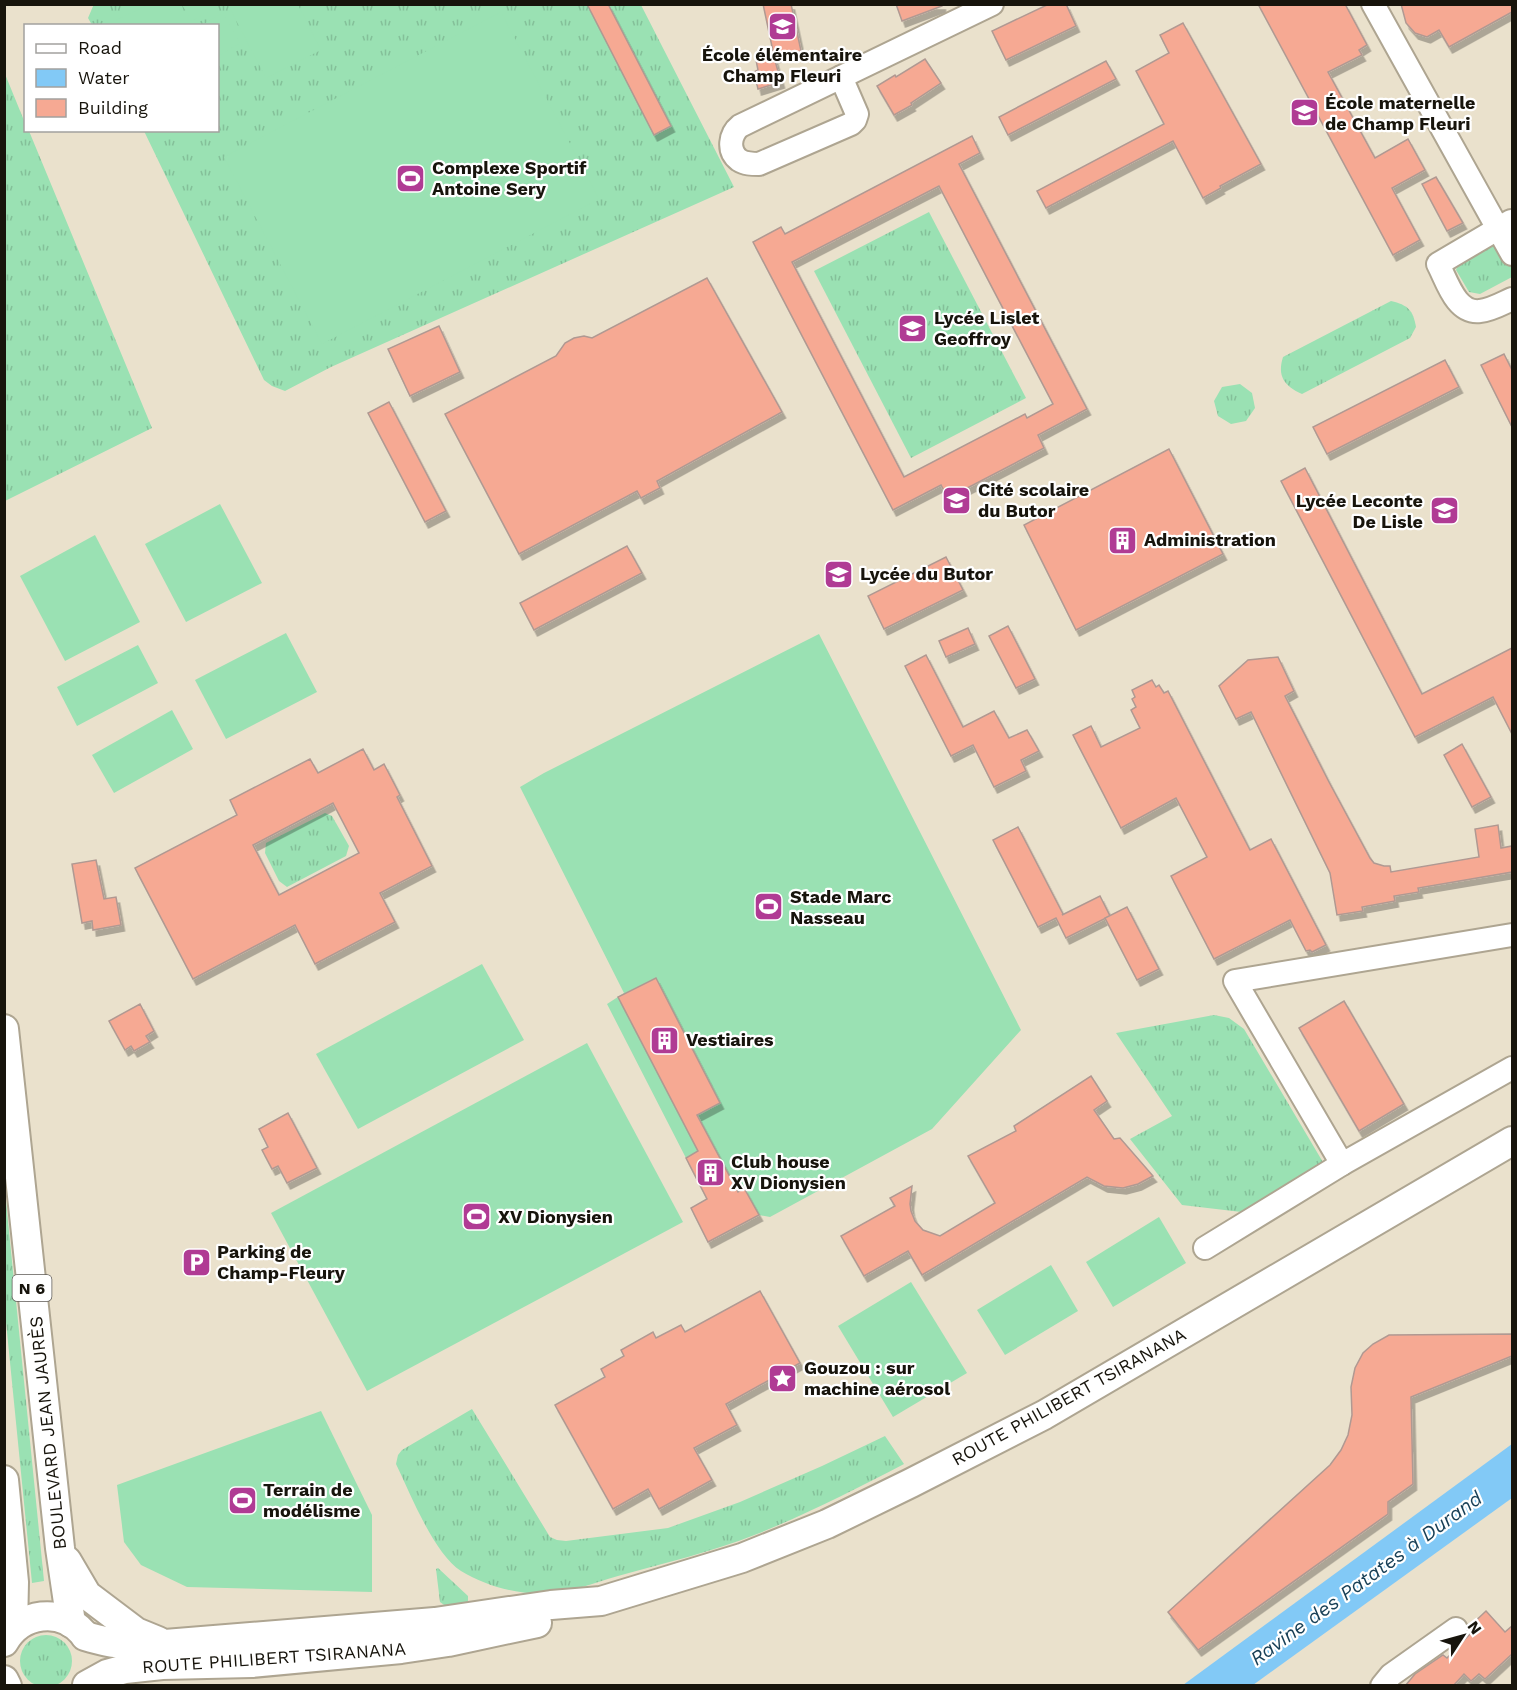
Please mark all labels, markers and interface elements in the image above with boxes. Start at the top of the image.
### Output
school or university icon: École élémentaire Champ Fleuri [766,10,798,42]
legend [24,24,219,132]
text: Road [78,37,122,58]
place label: École élémentaire Champ Fleuri [702,44,862,86]
text: Water [78,67,130,88]
place label: École maternelle de Champ Fleuri [1325,92,1475,134]
text: Building [78,97,148,118]
school or university icon: École maternelle de Champ Fleuri [1288,97,1320,129]
place label: Complexe Sportif Antoine Sery [432,157,587,199]
sports icon: Complexe Sportif Antoine Sery [395,162,427,194]
place label: Lycée Lislet Geoffroy [934,307,1039,349]
school or university icon: Lycée Lislet Geoffroy [897,312,929,344]
place label: Cité scolaire du Butor [978,479,1089,521]
school or university icon: Cité scolaire du Butor [941,484,973,516]
place label: Lycée Leconte De Lisle [1296,490,1423,532]
school or university icon: Lycée Leconte De Lisle [1428,495,1460,527]
building icon: Administration [1107,524,1139,556]
place label: Administration [1144,529,1276,550]
school or university icon: Lycée du Butor [823,558,855,590]
place label: Lycée du Butor [860,563,993,584]
place label: Stade Marc Nasseau [790,886,891,928]
sports icon: Stade Marc Nasseau [753,891,785,923]
building icon: Vestiaires [649,1024,681,1056]
place label: Vestiaires [686,1029,774,1050]
place label: Club house XV Dionysien [731,1151,846,1193]
building icon: Club house XV Dionysien [694,1156,726,1188]
sports icon: XV Dionysien [461,1201,493,1233]
place label: XV Dionysien [498,1206,613,1227]
place label: Parking de Champ-Fleury [217,1241,346,1283]
parking icon: Parking de Champ-Fleury [180,1246,212,1278]
road number: N 6 [12,1275,51,1301]
street label: BOULEVARD JEAN JAURÈS [25,1315,70,1551]
street label: ROUTE PHILIBERT TSIRANANA [948,1323,1190,1470]
place label: Gouzou : sur machine aérosol [804,1357,950,1399]
place icon: Gouzou : sur machine aérosol [767,1362,799,1394]
place label: Terrain de modélisme [263,1479,361,1521]
sports icon: Terrain de modélisme [226,1484,258,1516]
water label: Ravine des Patates à Durand [1245,1485,1487,1670]
north arrow [1433,1606,1493,1666]
text: N [1464,1617,1486,1638]
street label: ROUTE PHILIBERT TSIRANANA [141,1638,407,1677]

